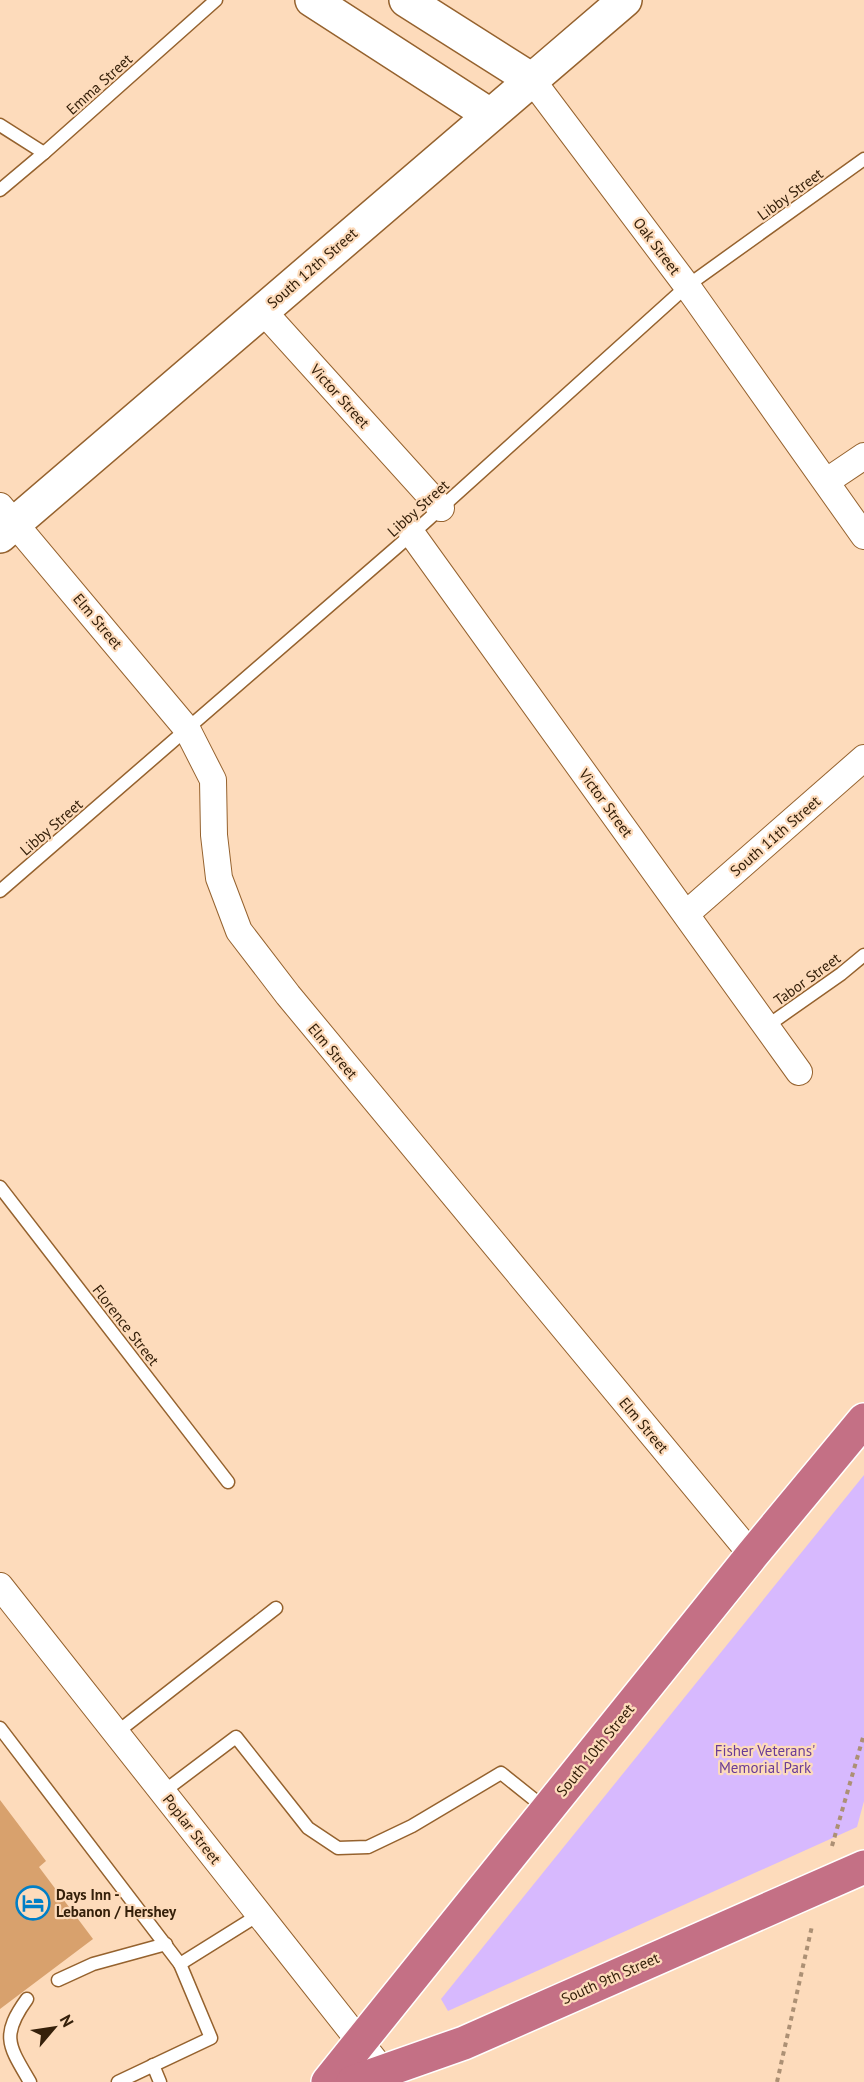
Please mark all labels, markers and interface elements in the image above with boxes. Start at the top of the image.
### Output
street label: Emma Street [62,49,136,119]
street label: Libby Street [753,164,827,224]
street label: Oak Street [629,214,685,278]
street label: South 12th Street [263,224,361,312]
street label: Victor Street [306,359,374,432]
street label: Libby Street [383,475,453,541]
street label: Elm Street [69,589,127,653]
street label: Victor Street [574,764,637,841]
street label: South 11th Street [726,792,824,880]
street label: Libby Street [16,795,86,859]
street label: Tabor Street [770,948,844,1010]
street label: Elm Street [304,1019,362,1083]
street label: Florence Street [89,1281,163,1369]
street label: Elm Street [615,1393,673,1457]
street label: South 10th Street [552,1700,638,1800]
park label: Fisher Veterans' Memorial Park [715,1741,815,1777]
street label: Poplar Street [159,1790,225,1868]
hotel icon: Days Inn - Lebanon / Hershey [15,1885,51,1921]
place label: Days Inn - Lebanon / Hershey [56,1885,177,1921]
street label: South 9th Street [558,1948,662,2008]
north arrow [24,1998,84,2058]
text: N [56,2011,78,2030]

